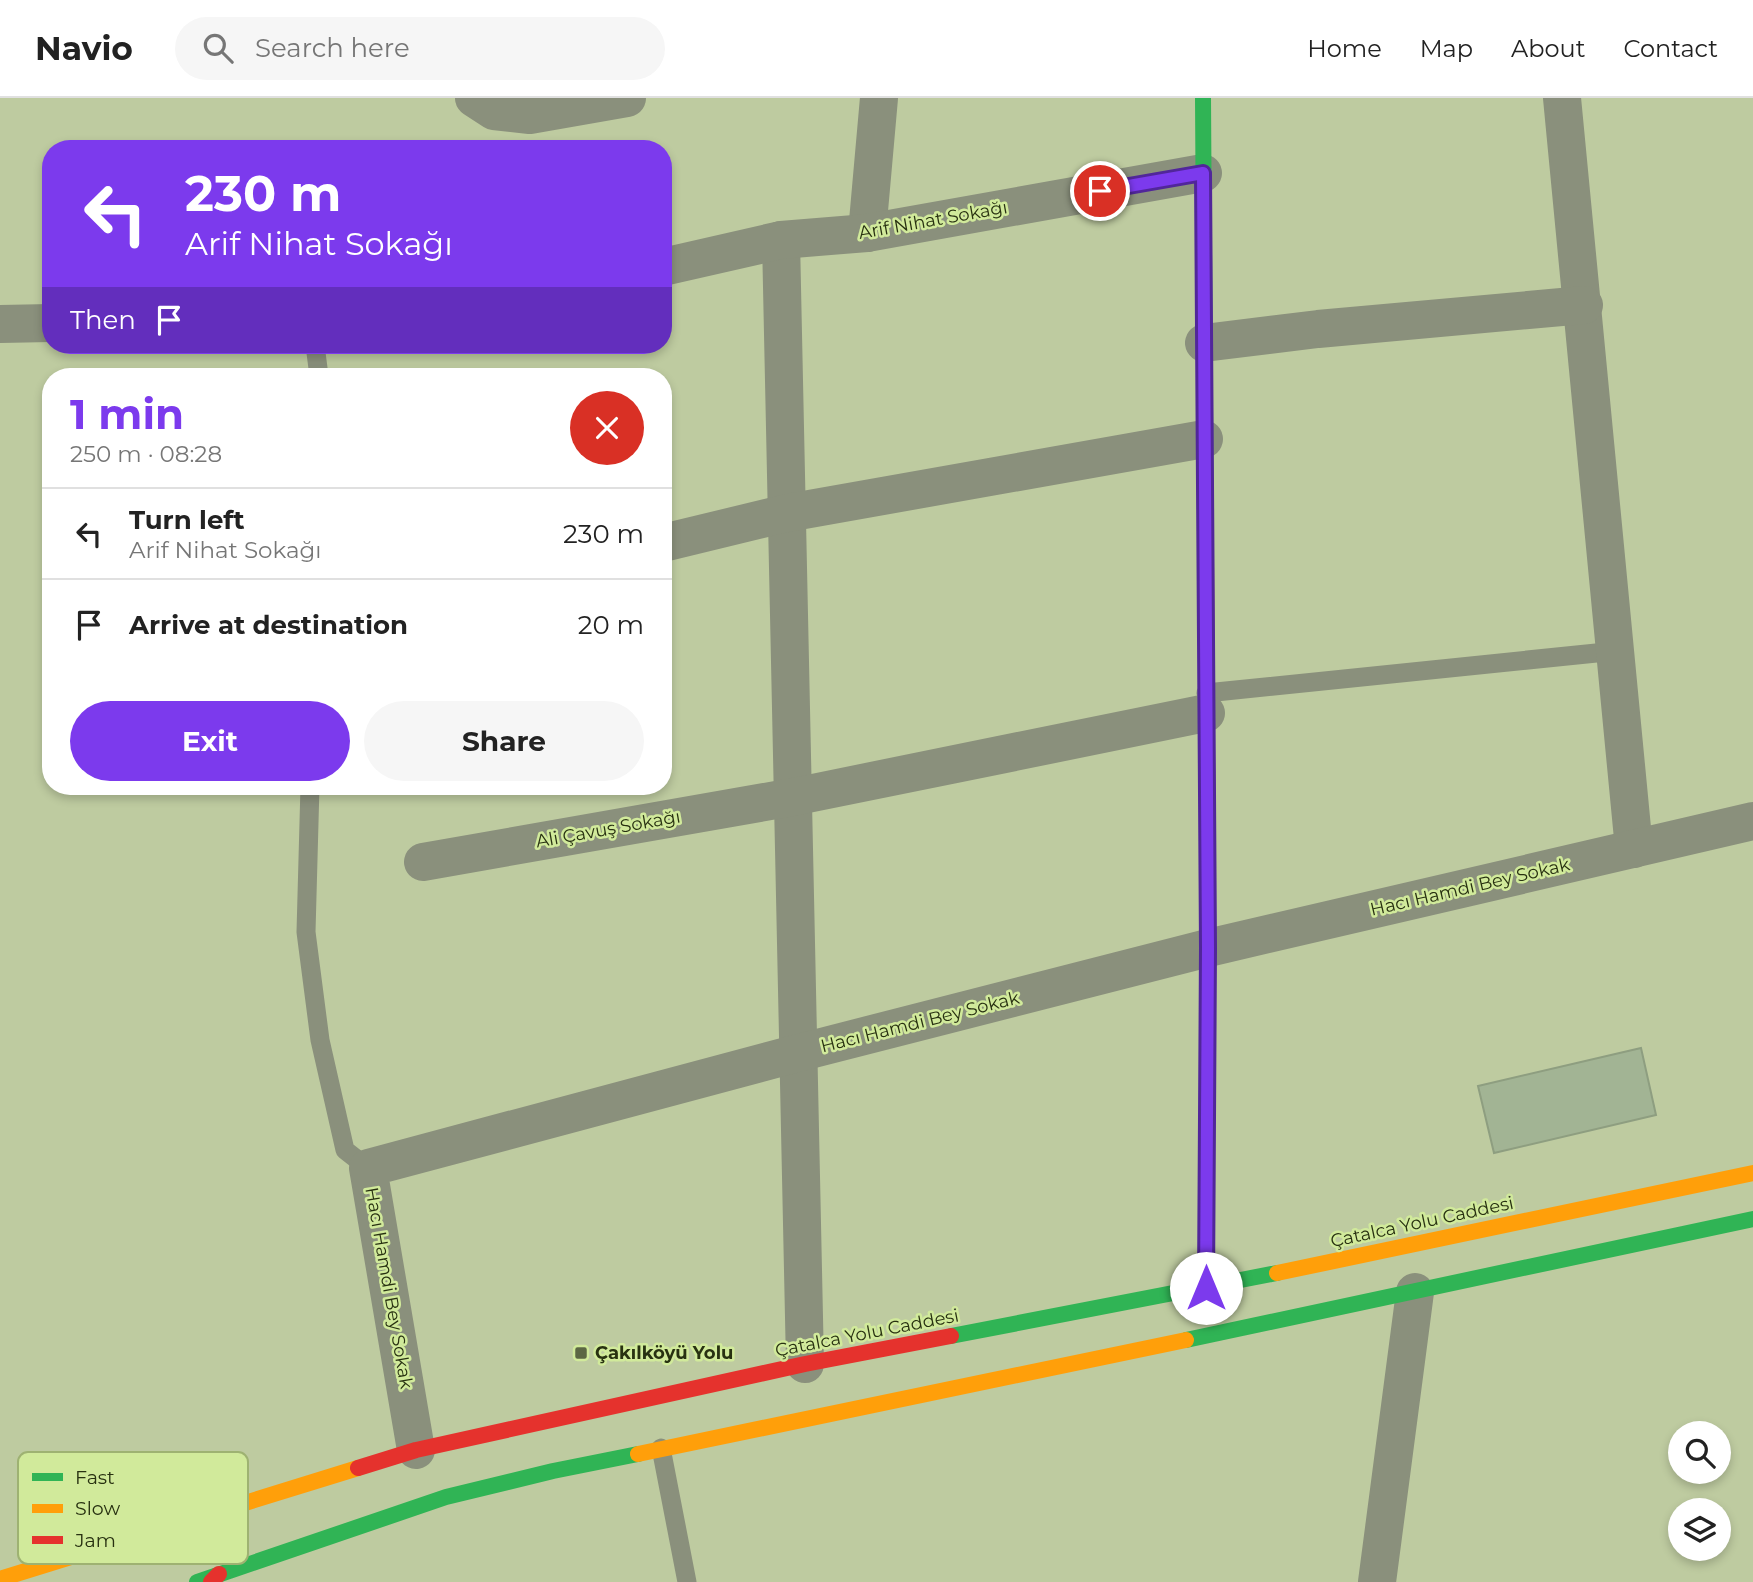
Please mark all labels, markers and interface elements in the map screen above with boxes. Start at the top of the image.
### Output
search box [175,17,665,80]
text: Navio [35,28,133,68]
icon: search [199,29,237,67]
text: Search here [255,32,410,64]
text: Home [1307,34,1382,63]
text: Map [1420,34,1473,63]
text: About [1511,34,1585,63]
text: Contact [1623,34,1718,63]
pin [1070,161,1130,221]
text: 230 m [185,164,341,223]
icon: left [70,168,161,259]
icon: arrive [1081,172,1119,210]
street label: Arif Nihat Sokağı [857,196,1009,244]
text: Arif Nihat Sokağı [185,224,453,263]
icon: arrive [150,301,188,339]
text: Then [70,304,136,336]
text: 1 min [70,388,184,440]
button: close [570,391,644,465]
text: 250 m · 08:28 [70,440,222,468]
text: Turn left [129,504,245,536]
icon: left [70,515,108,553]
text: 230 m [563,518,644,550]
text: Arif Nihat Sokağı [129,536,322,564]
icon: arrive [70,606,108,644]
text: Arrive at destination [129,609,408,641]
text: 20 m [578,609,644,641]
button: Exit [70,701,350,781]
button: Share [364,701,644,781]
street label: Ali Çavuş Sokağı [534,805,682,853]
street label: Hacı Hamdi Bey Sokak [1368,853,1572,921]
street label: Hacı Hamdi Bey Sokak [818,987,1022,1057]
street label: Hacı Hamdi Bey Sokak [360,1186,418,1391]
street label: Çatalca Yolu Caddesi [1328,1192,1516,1252]
position arrow [1169,1251,1243,1325]
street label: Çatalca Yolu Caddesi [773,1304,961,1362]
place label: Çakılköyü Yolu [595,1342,733,1364]
marker: Çakılköyü Yolu [573,1345,589,1361]
map controls [1668,1421,1731,1561]
button: search [1668,1421,1731,1484]
legend [18,1452,248,1564]
text: Fast [75,1466,115,1489]
text: Slow [75,1497,120,1520]
button: layers [1668,1498,1731,1561]
text: Jam [74,1529,116,1552]

